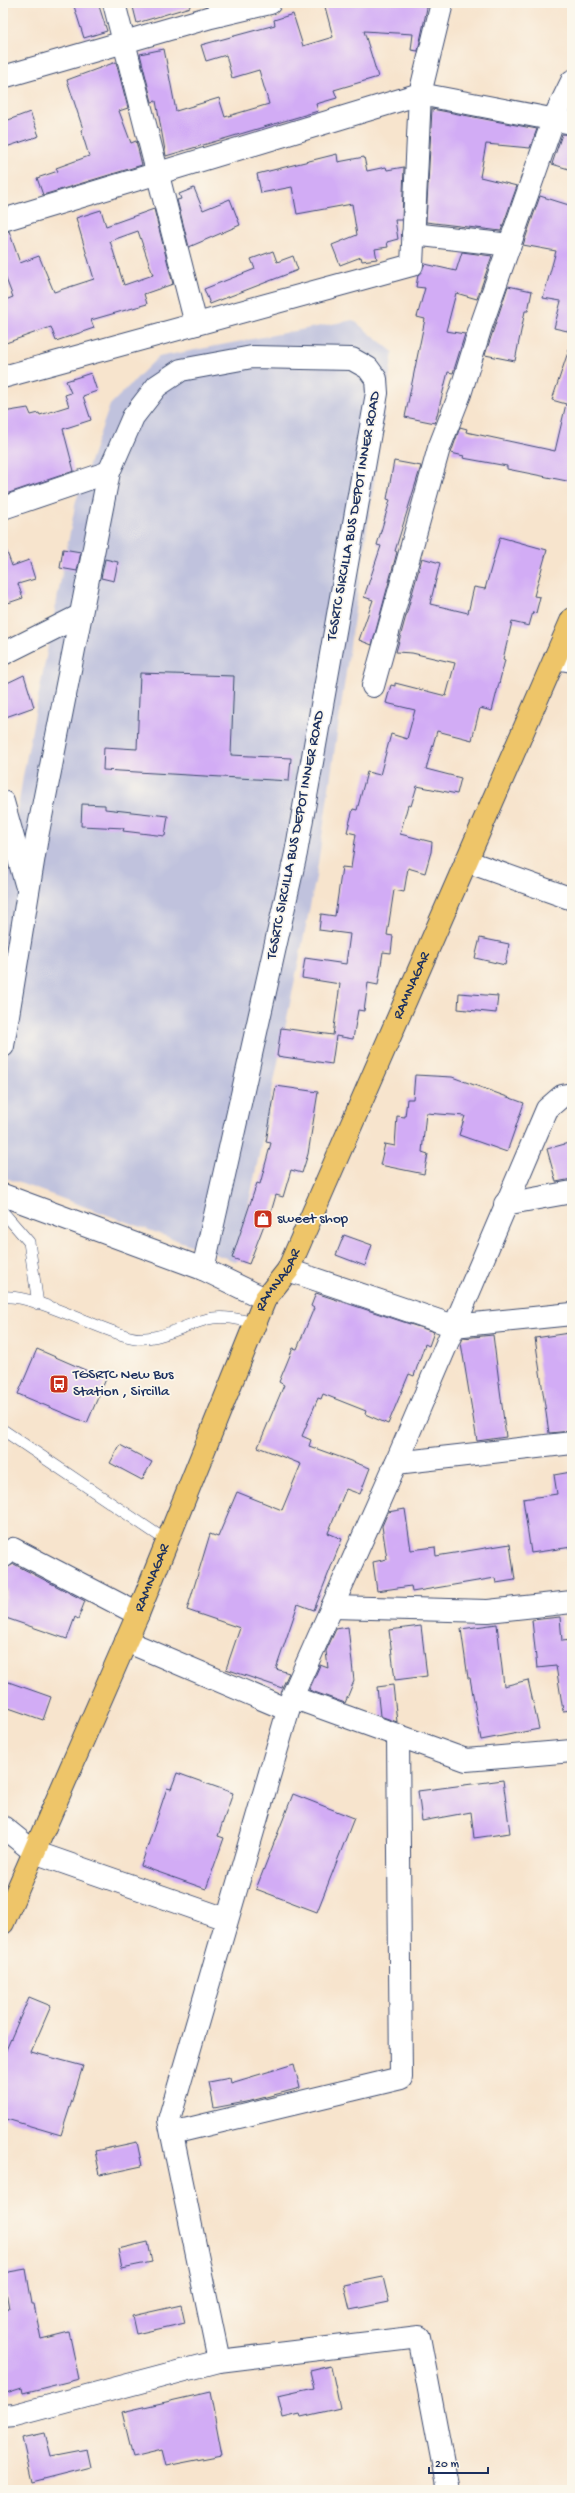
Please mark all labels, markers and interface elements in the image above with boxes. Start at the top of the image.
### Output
street label: TGSRTC SIRCILLA BUS DEPOT INNER ROAD [323,390,385,643]
street label: TGSRTC SIRCILLA BUS DEPOT INNER ROAD [263,709,329,962]
street label: RAMNAGAR [389,948,435,1022]
shop icon: sweet shop [252,1208,274,1230]
place label: sweet shop [277,1210,349,1228]
street label: RAMNAGAR [252,1245,306,1314]
place label: TGSRTC New Bus Station , Sircilla [72,1366,174,1401]
bus stop icon: TGSRTC New Bus Station , Sircilla [48,1373,70,1395]
street label: RAMNAGAR [131,1540,175,1615]
scale bar [429,2449,488,2475]
text: 20 m [435,2458,460,2472]

